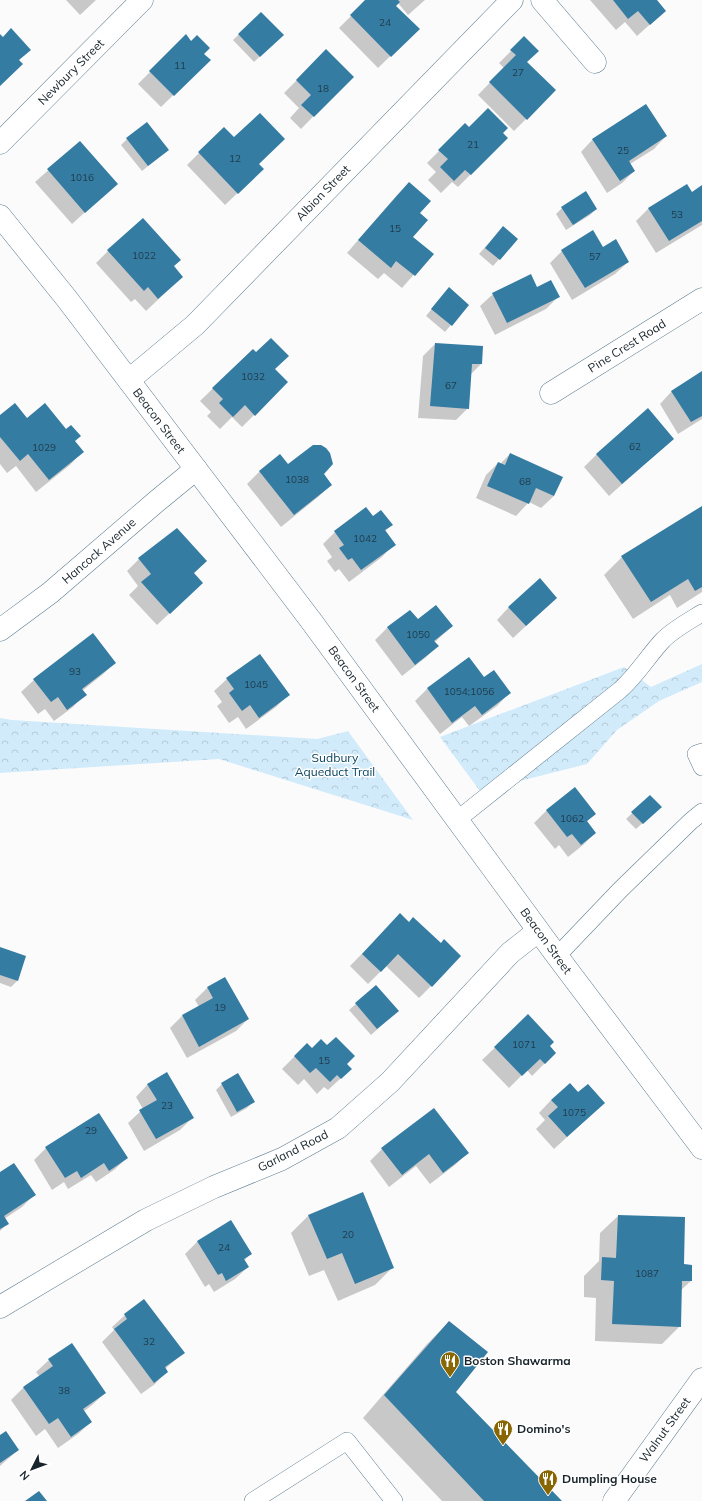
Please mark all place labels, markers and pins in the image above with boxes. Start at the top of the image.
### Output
restaurant icon: Boston Shawarma [439,1350,461,1378]
place label: Boston Shawarma [464,1353,571,1368]
restaurant icon: Domino's [492,1418,514,1446]
place label: Domino's [517,1421,570,1436]
restaurant icon: Dumpling House [537,1468,559,1496]
place label: Dumpling House [562,1471,657,1486]

